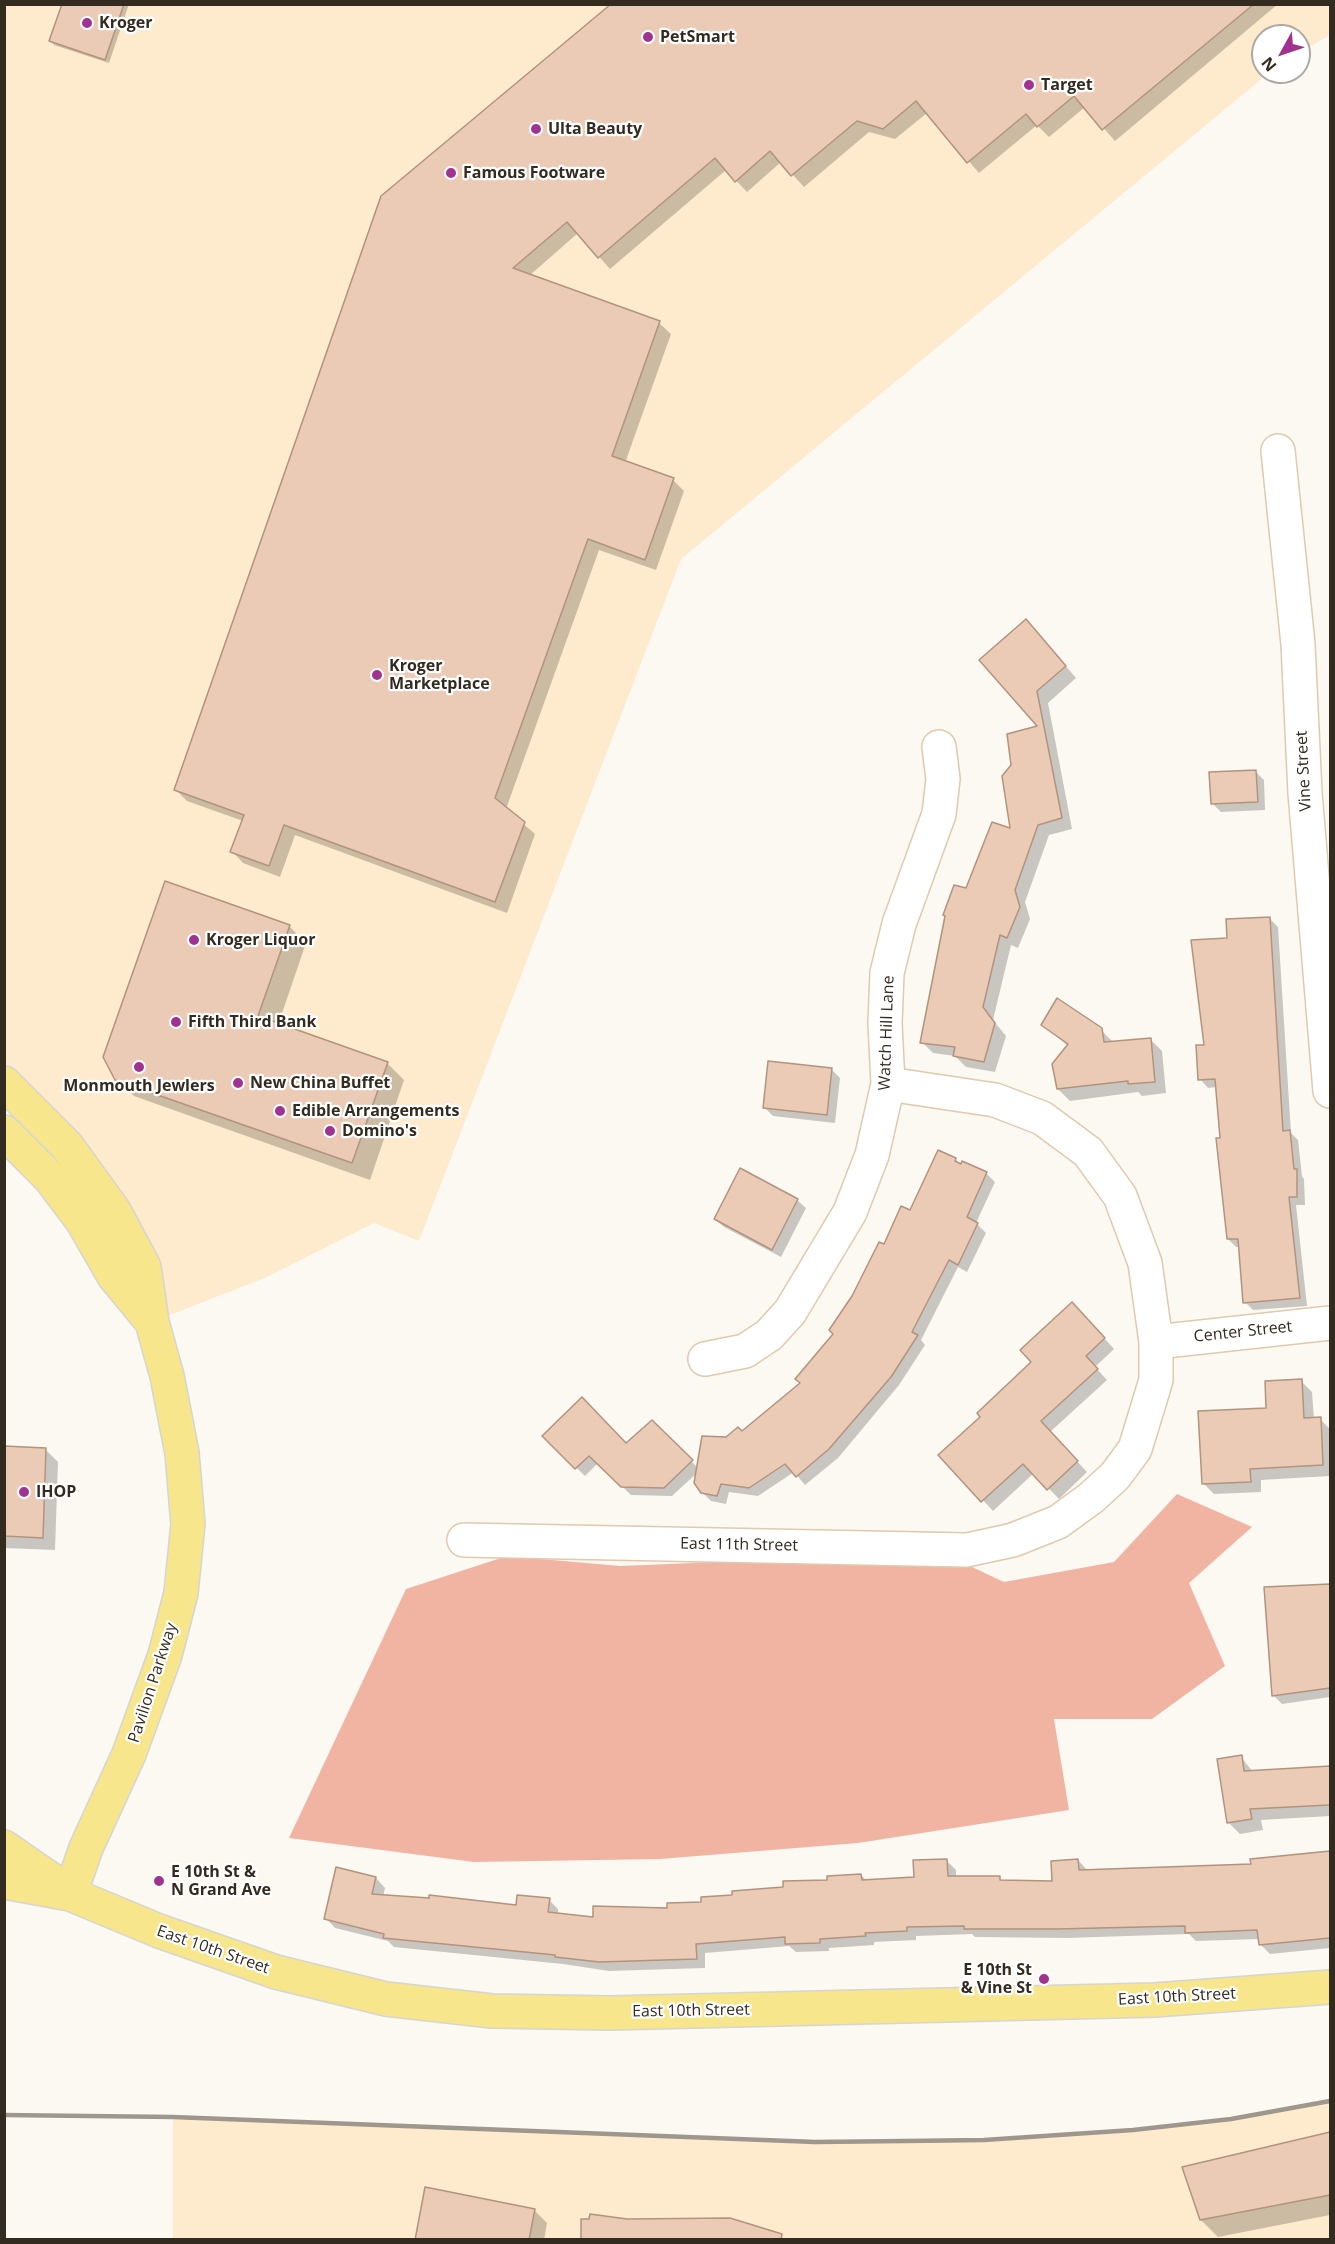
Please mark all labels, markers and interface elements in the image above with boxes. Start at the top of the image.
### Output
place label: Kroger [99,13,153,33]
marker: Kroger [80,16,94,30]
north arrow [1251,24,1311,84]
place label: PetSmart [660,27,735,47]
marker: PetSmart [641,30,655,44]
text: N [1256,52,1281,76]
place label: Target [1041,75,1093,95]
marker: Target [1022,78,1036,92]
place label: Ulta Beauty [548,119,642,139]
marker: Ulta Beauty [529,122,543,136]
place label: Famous Footware [463,163,605,183]
marker: Famous Footware [444,166,458,180]
place label: Kroger Marketplace [389,656,490,694]
marker: Kroger Marketplace [370,668,384,682]
street label: Vine Street [1292,730,1316,812]
place label: Kroger Liquor [206,930,315,950]
marker: Kroger Liquor [187,933,201,947]
street label: Watch Hill Lane [875,975,899,1091]
place label: Fifth Third Bank [188,1012,317,1032]
marker: Fifth Third Bank [169,1015,183,1029]
marker: Monmouth Jewlers [132,1060,146,1074]
place label: New China Buffet [250,1073,390,1093]
place label: Monmouth Jewlers [63,1076,215,1096]
marker: New China Buffet [231,1076,245,1090]
place label: Edible Arrangements [292,1101,459,1121]
marker: Edible Arrangements [273,1104,287,1118]
place label: Domino's [342,1121,417,1141]
marker: Domino's [323,1124,337,1138]
street label: Center Street [1193,1317,1293,1347]
place label: IHOP [36,1482,76,1502]
marker: IHOP [17,1485,31,1499]
street label: East 11th Street [680,1534,798,1556]
street label: Pavilion Parkway [125,1621,181,1745]
place label: E 10th St & N Grand Ave [171,1862,271,1900]
marker: E 10th St & N Grand Ave [152,1874,166,1888]
street label: East 10th Street [154,1922,272,1978]
place label: E 10th St & Vine St [961,1960,1032,1998]
marker: E 10th St & Vine St [1037,1972,1051,1986]
street label: East 10th Street [1118,1984,1236,2010]
street label: East 10th Street [632,2000,750,2022]

